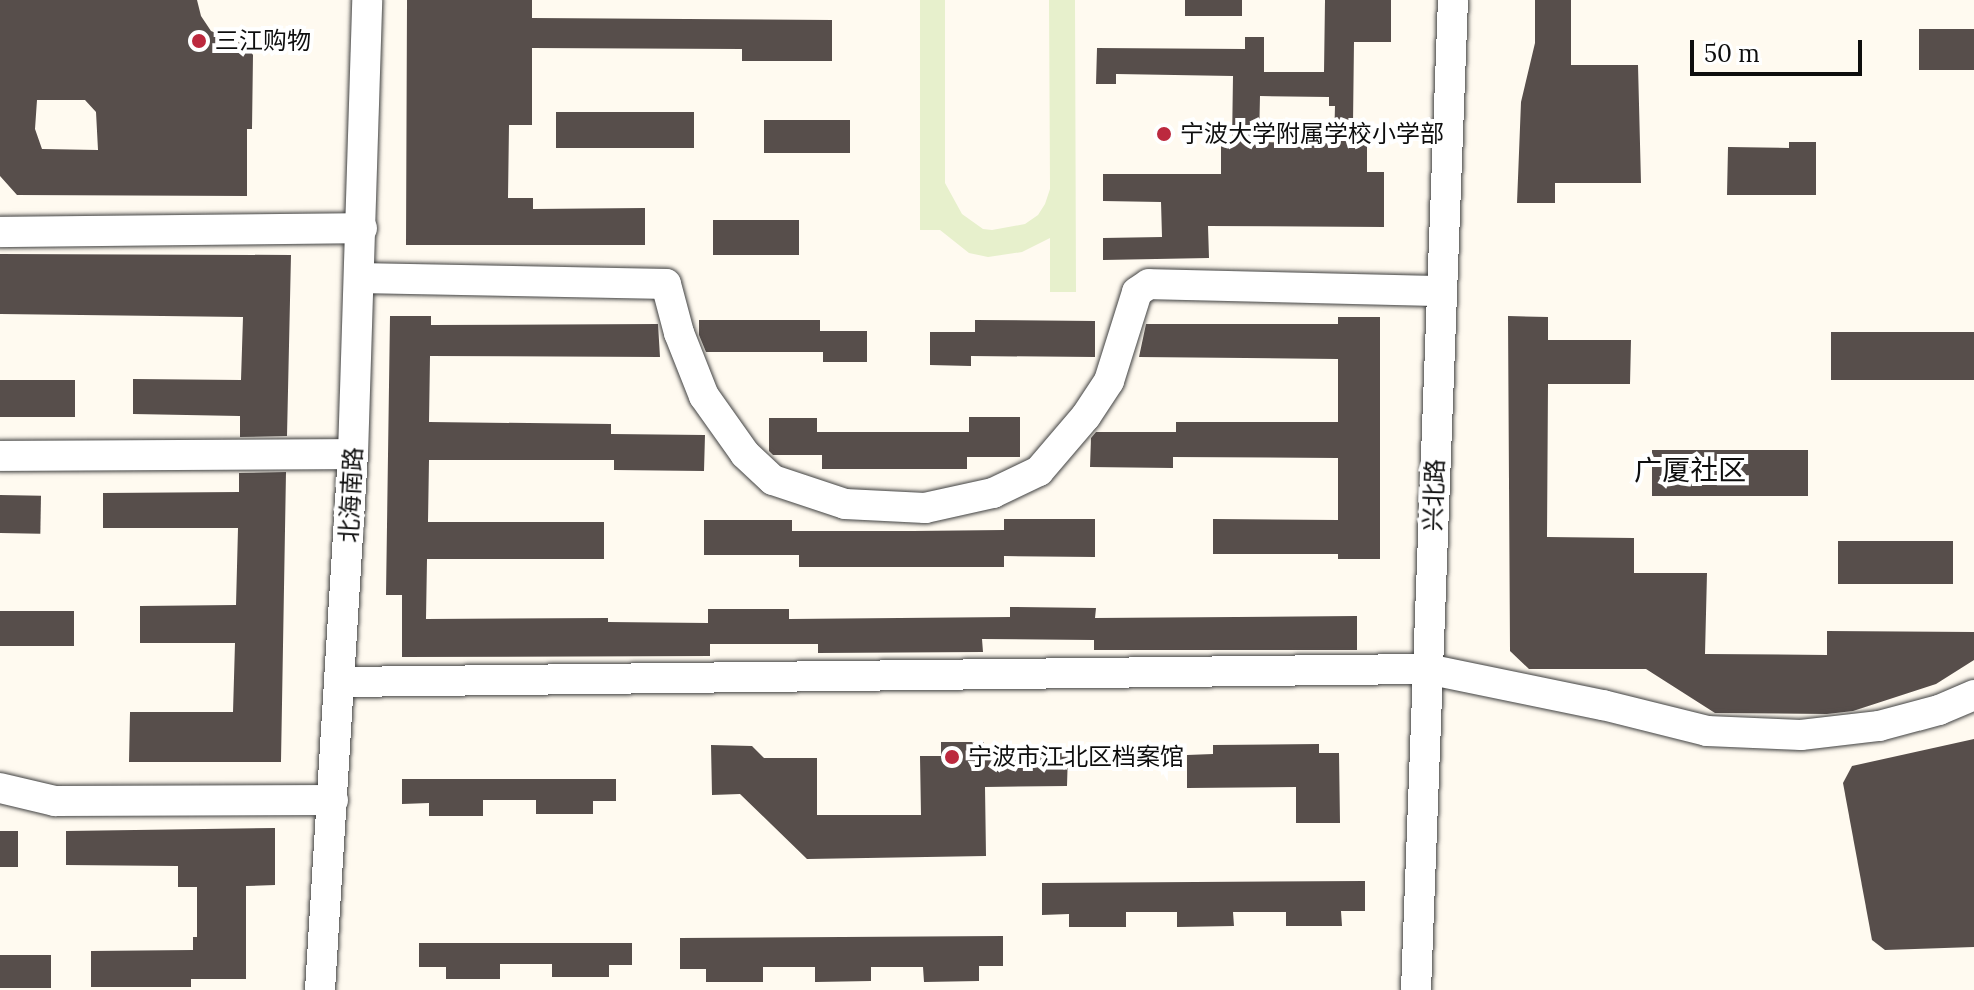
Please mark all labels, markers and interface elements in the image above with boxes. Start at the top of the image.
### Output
scale bar [1694,24,1866,74]
place label: 三江购物 [215,27,311,55]
marker: 三江购物 [190,32,208,50]
text: 50 m [1704,38,1760,69]
place label: 宁波大学附属学校小学部 [1180,120,1444,148]
marker: 宁波大学附属学校小学部 [1155,125,1173,143]
street label: 北海南路 [334,446,368,544]
district label: 广厦社区 [1634,453,1746,487]
street label: 兴北路 [1418,459,1450,531]
place label: 宁波市江北区档案馆 [968,743,1184,771]
marker: 宁波市江北区档案馆 [943,748,961,766]

